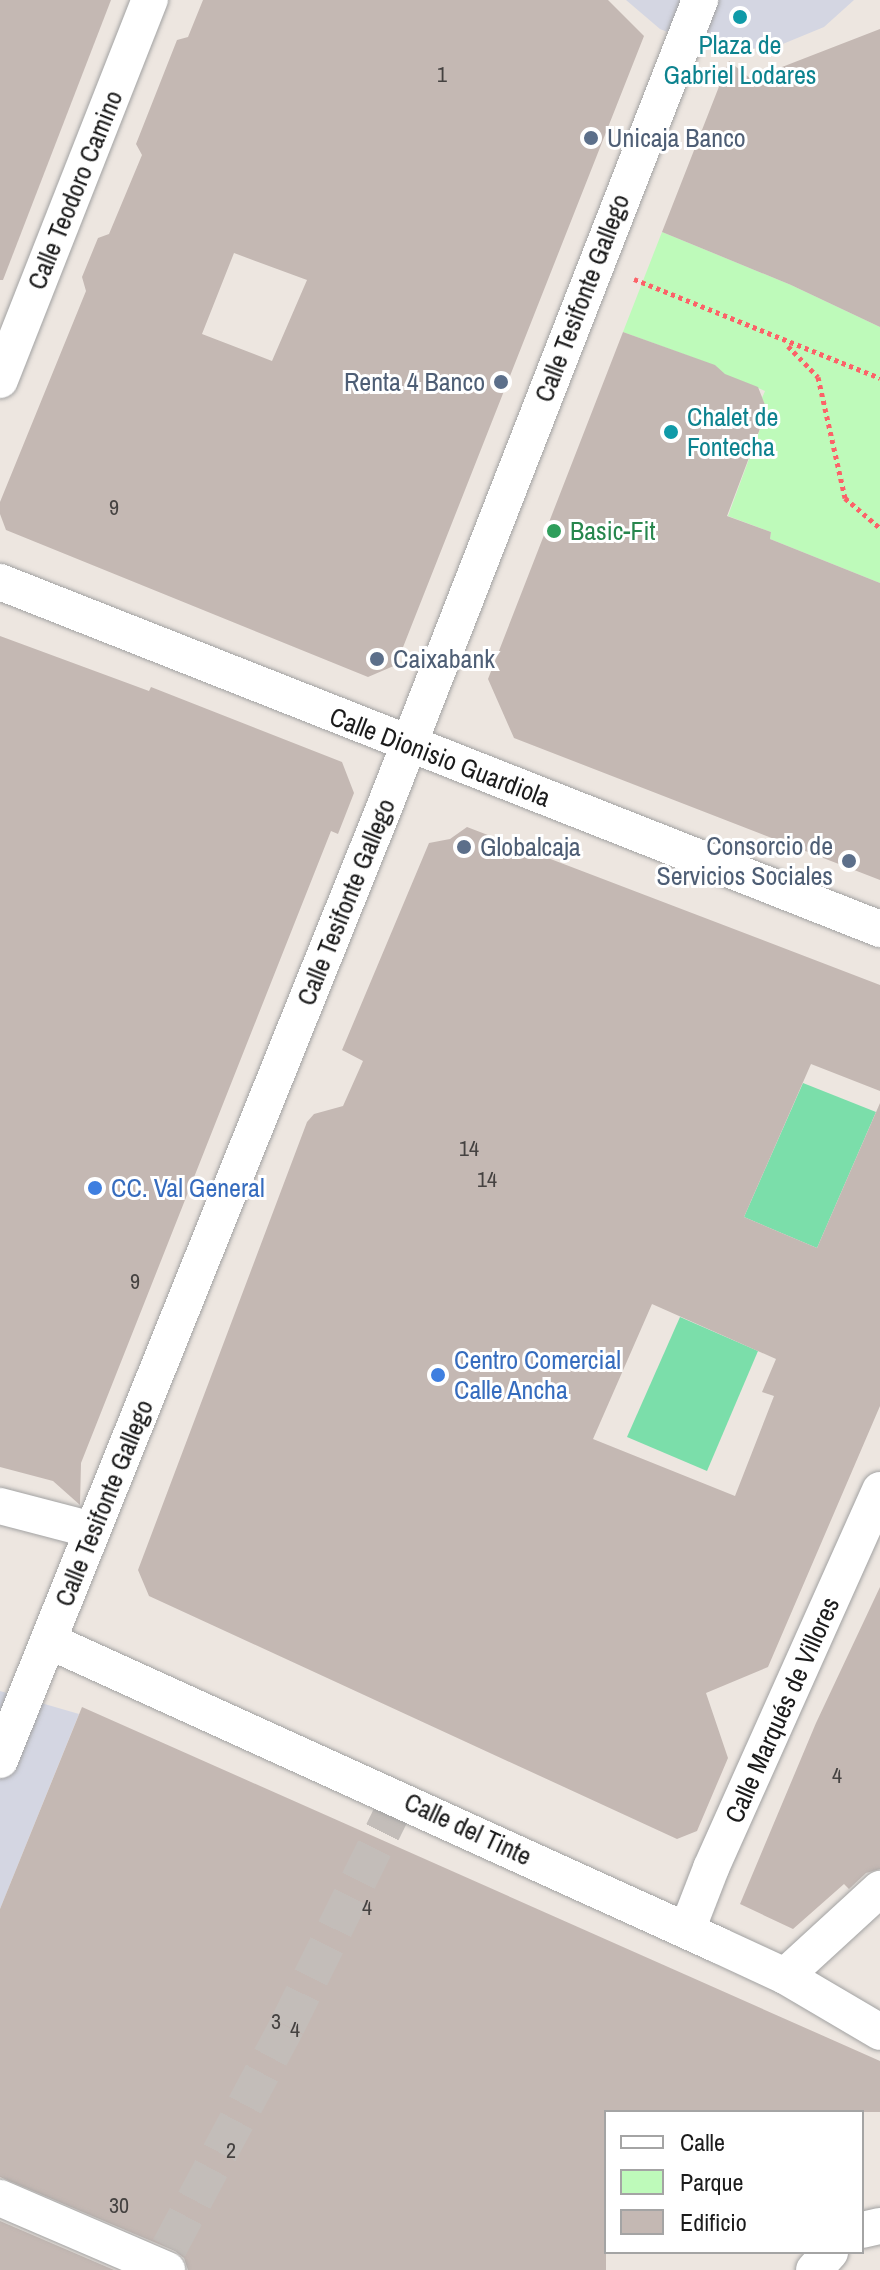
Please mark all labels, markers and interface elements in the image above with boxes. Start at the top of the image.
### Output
marker: Plaza de Gabriel Lodares [731,8,749,26]
place label: Plaza de Gabriel Lodares [664,29,816,90]
house number: 1 [437,62,447,88]
street label: Calle Teodoro Camino [21,86,129,294]
place label: Unicaja Banco [607,122,746,154]
marker: Unicaja Banco [582,129,600,147]
street label: Calle Tesifonte Gallego [528,190,636,406]
place label: Renta 4 Banco [344,366,485,398]
marker: Renta 4 Banco [492,373,510,391]
place label: Chalet de Fontecha [687,401,778,462]
marker: Chalet de Fontecha [662,423,680,441]
house number: 9 [109,495,119,521]
place label: Basic-Fit [570,515,655,547]
marker: Basic-Fit [545,522,563,540]
place label: Caixabank [393,643,495,675]
marker: Caixabank [368,650,386,668]
street label: Calle Dionisio Guardiola [325,701,555,813]
street label: Calle Tesifonte Gallego [290,794,402,1010]
place label: Consorcio de Servicios Sociales [656,830,833,892]
place label: Globalcaja [480,831,581,863]
marker: Globalcaja [455,838,473,856]
marker: Consorcio de Servicios Sociales [840,852,858,870]
house number: 14 [459,1136,479,1162]
house number: 14 [477,1167,497,1193]
place label: CC. Val General [111,1172,265,1204]
marker: CC. Val General [86,1179,104,1197]
house number: 9 [130,1269,140,1295]
place label: Centro Comercial Calle Ancha [454,1344,621,1406]
marker: Centro Comercial Calle Ancha [429,1366,447,1384]
street label: Calle Tesifonte Gallego [48,1395,160,1611]
street label: Calle Marqués de Villores [718,1592,846,1828]
house number: 4 [832,1763,842,1789]
street label: Calle del Tinte [399,1786,537,1872]
house number: 4 [362,1895,372,1921]
house number: 3 [271,2009,281,2035]
house number: 4 [290,2017,300,2043]
legend [604,2110,864,2254]
text: Calle [680,2126,725,2158]
house number: 2 [226,2138,236,2164]
text: Parque [680,2166,743,2198]
house number: 30 [109,2193,129,2219]
text: Edificio [680,2206,747,2238]

